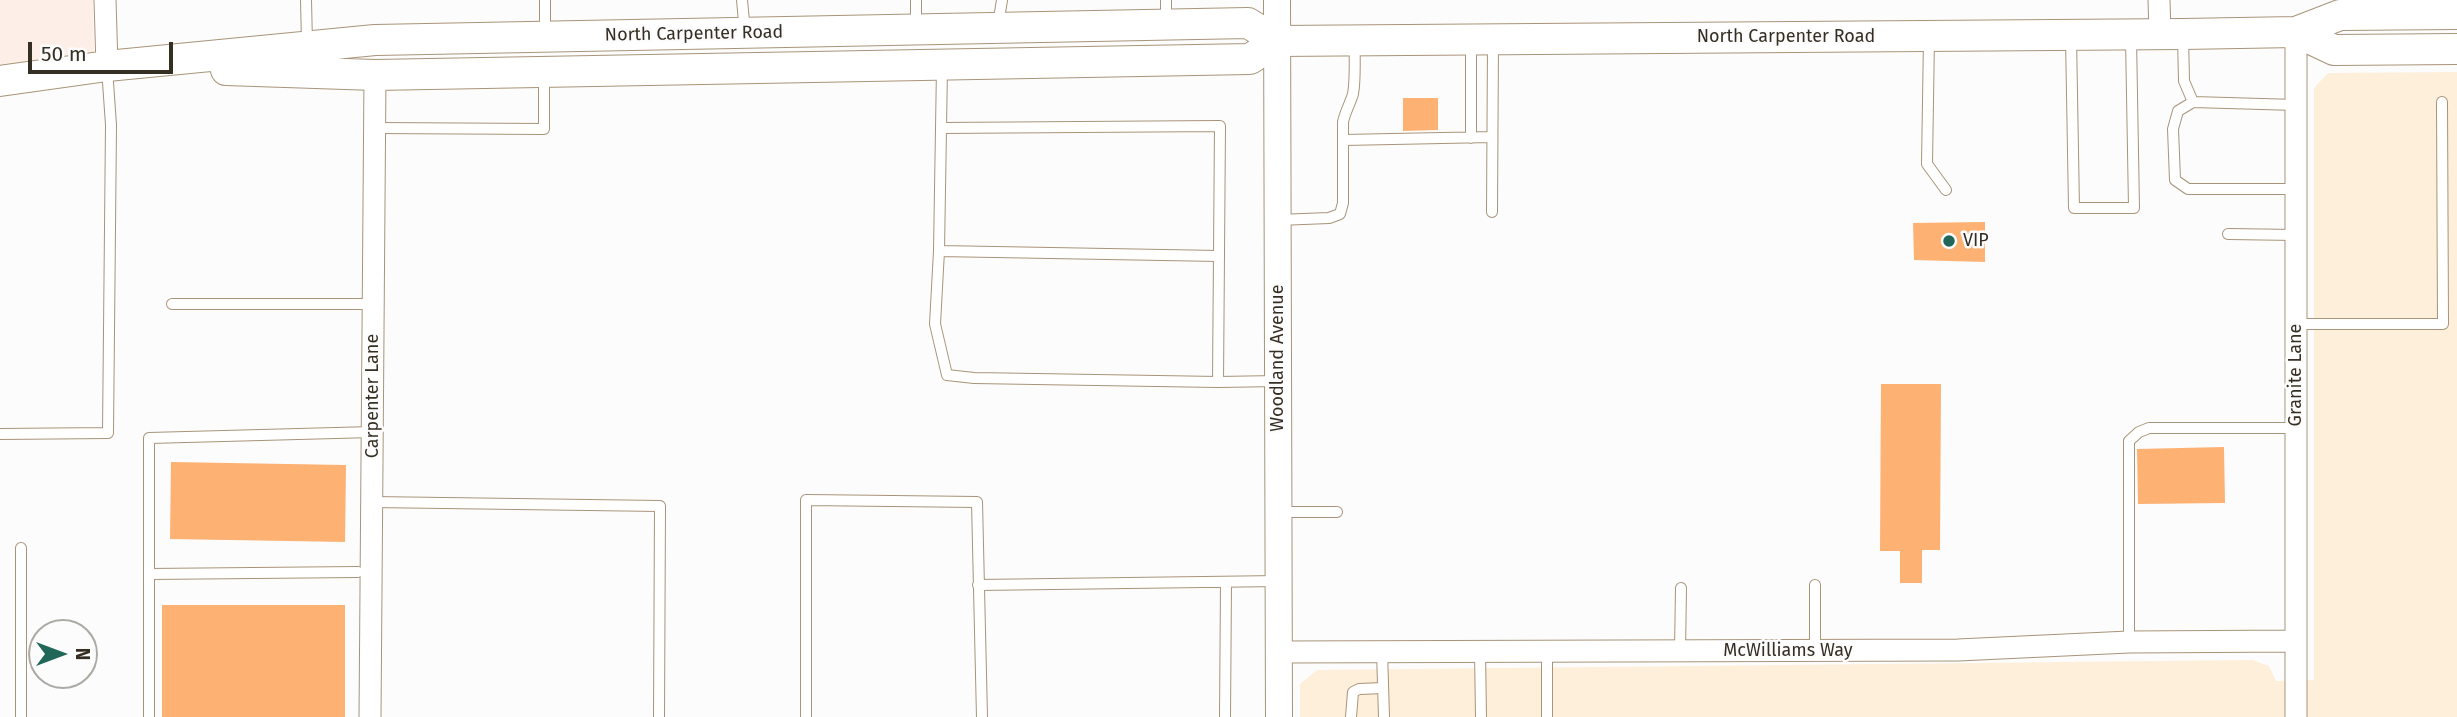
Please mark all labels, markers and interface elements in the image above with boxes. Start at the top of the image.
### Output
street label: North Carpenter Road [605,22,783,46]
street label: North Carpenter Road [1697,26,1875,48]
scale bar [32,28,177,72]
text: 50 m [41,41,87,67]
place label: VIP [1963,230,1989,252]
marker: VIP [1941,233,1957,249]
street label: Woodland Avenue [1267,284,1289,432]
street label: Granite Lane [2285,324,2307,426]
street label: Carpenter Lane [362,334,384,458]
north arrow [28,619,98,689]
street label: McWilliams Way [1723,640,1853,662]
text: N [71,648,94,660]

